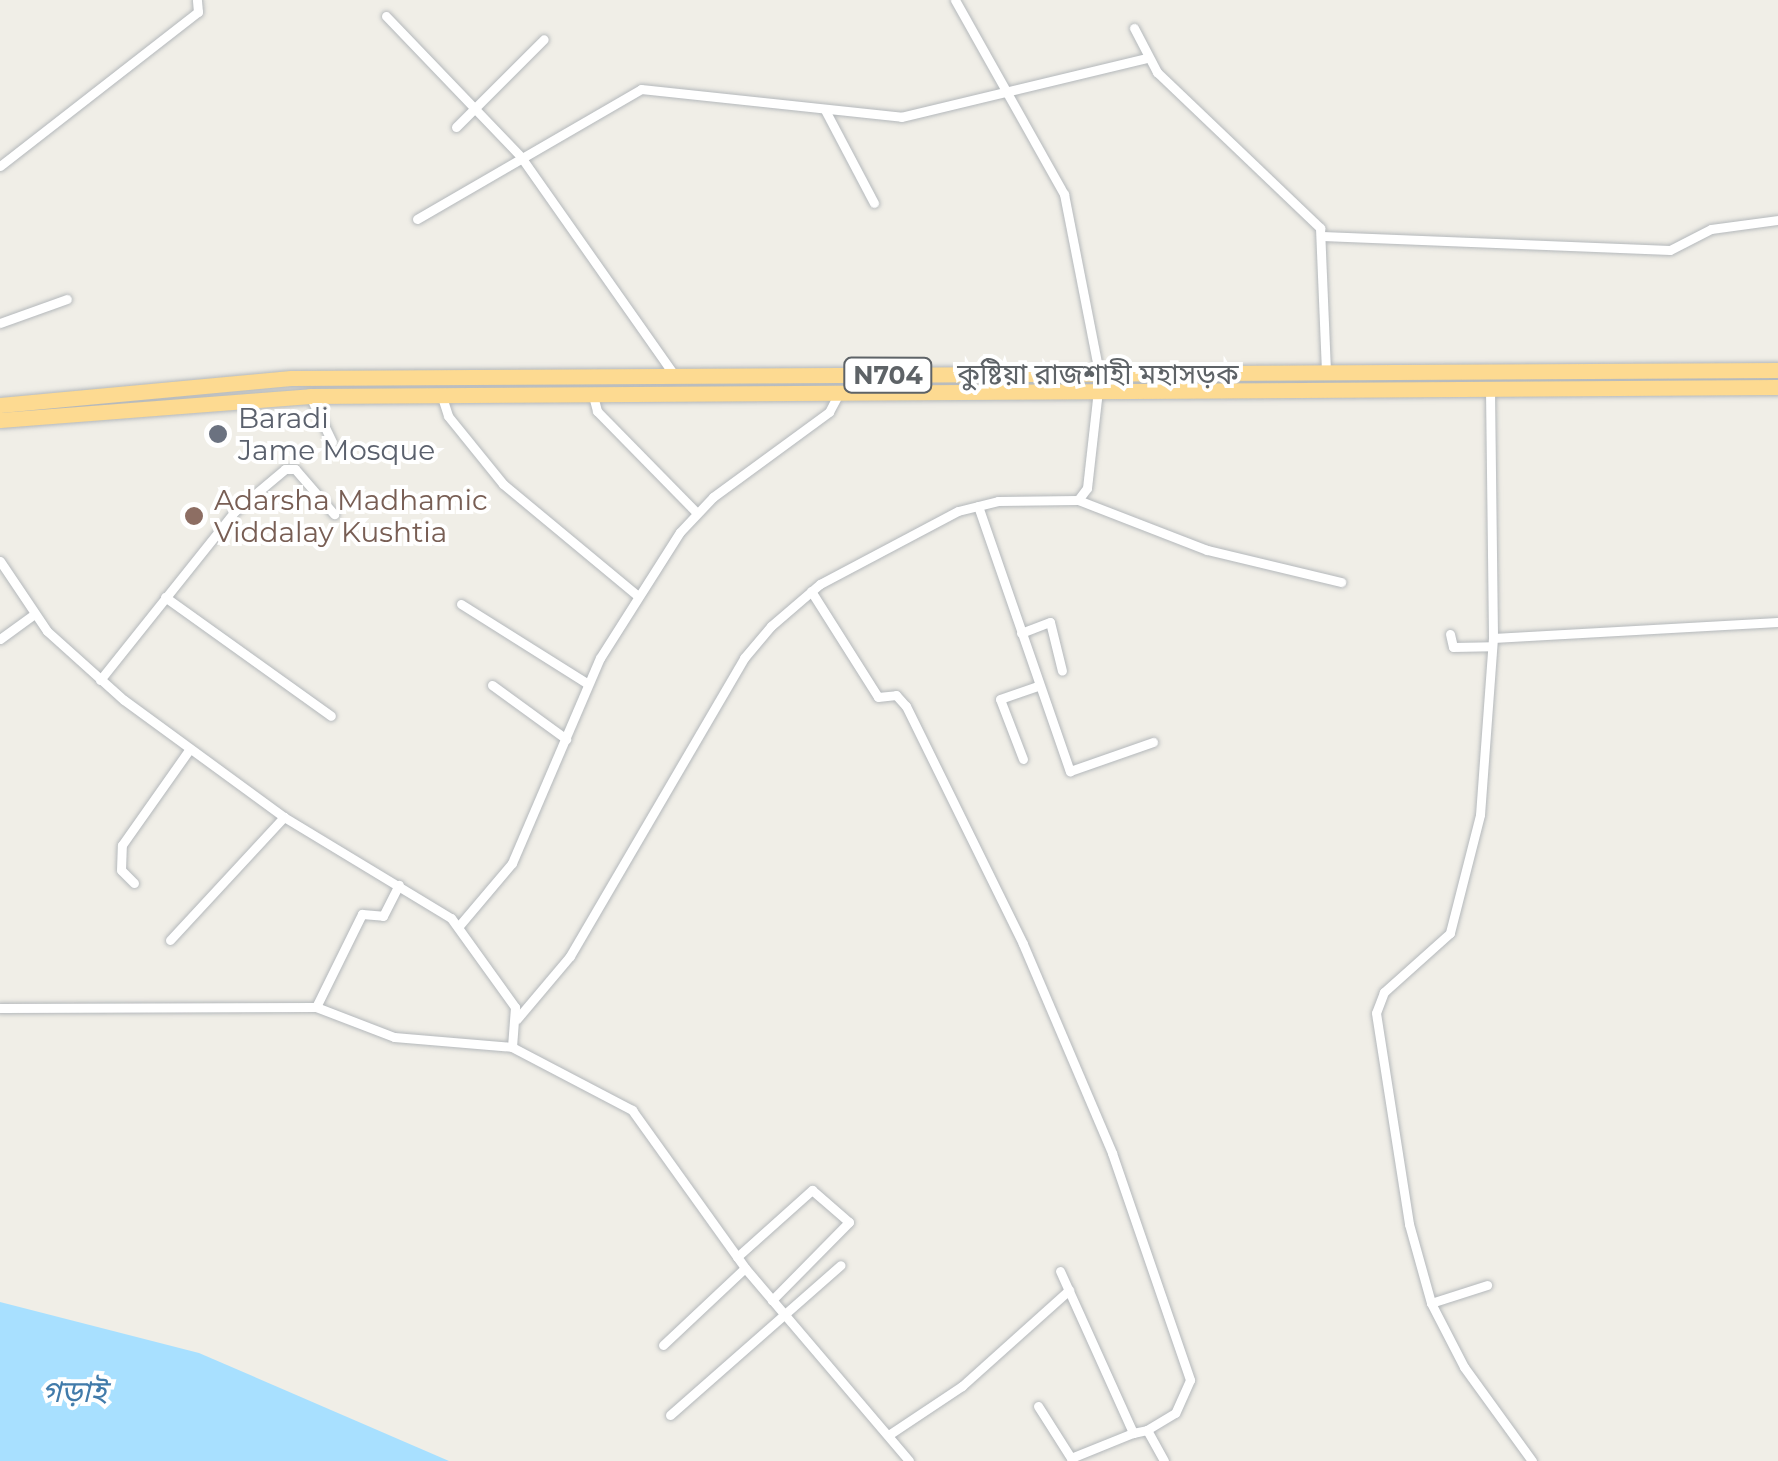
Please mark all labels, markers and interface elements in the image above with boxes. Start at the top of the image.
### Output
road number: N704 [843,355,933,395]
street label: কুষ্টিয়া রাজশাহী মহাসড়ক [957,357,1239,391]
place label: Baradi Jame Mosque [238,401,435,467]
marker: Baradi Jame Mosque [207,423,229,445]
place label: Adarsha Madhamic Viddalay Kushtia [214,483,488,549]
marker: Adarsha Madhamic Viddalay Kushtia [183,505,205,527]
water label: গড়াই [42,1374,106,1410]

